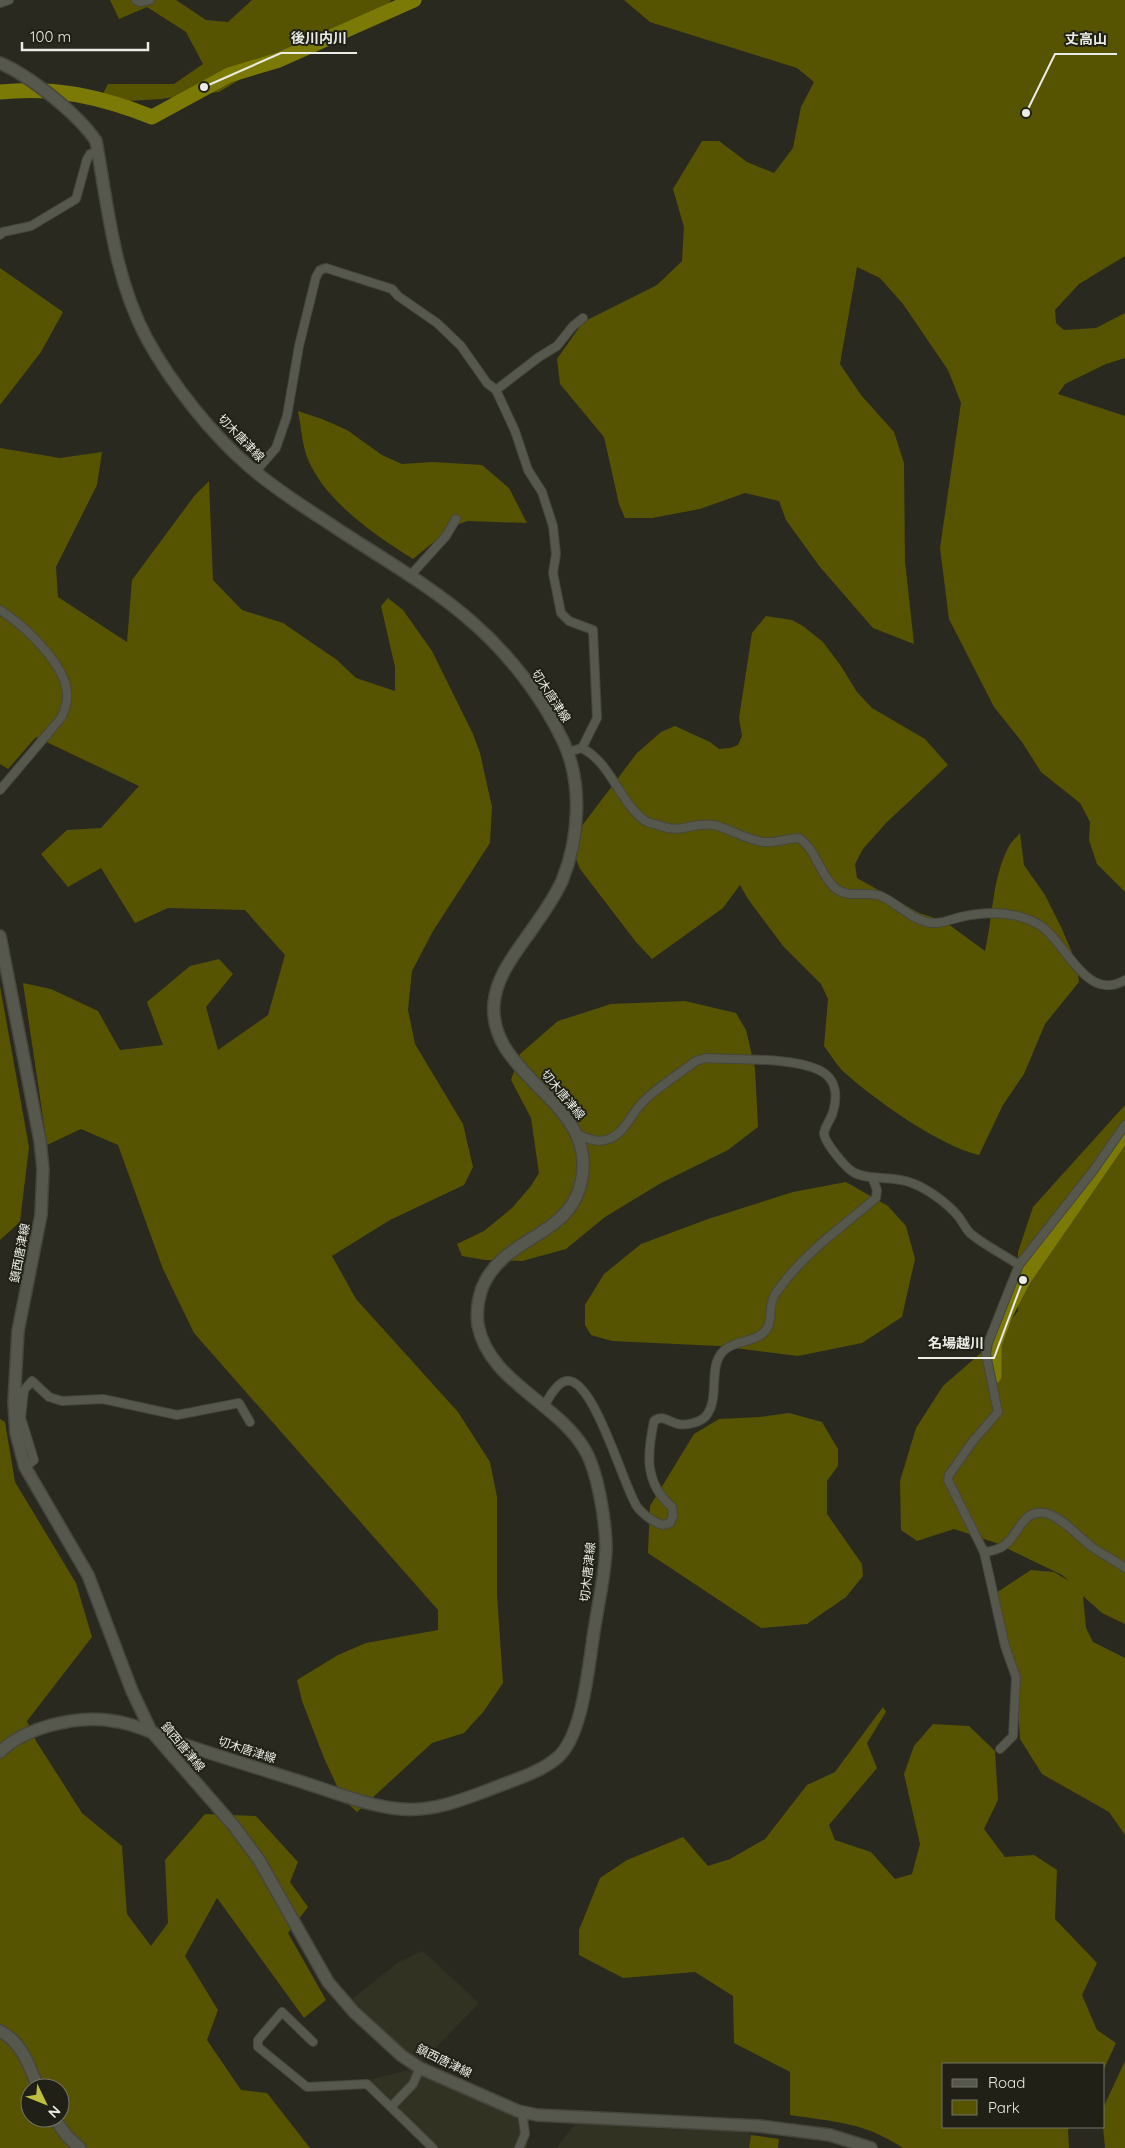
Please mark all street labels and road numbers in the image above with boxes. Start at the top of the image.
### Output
street label: 切木唐津線 [215,411,268,464]
street label: 切木唐津線 [529,666,574,725]
street label: 切木唐津線 [538,1067,588,1122]
street label: 鎮西唐津線 [6,1222,33,1284]
street label: 切木唐津線 [577,1541,598,1603]
street label: 鎮西唐津線 [158,1719,208,1774]
street label: 切木唐津線 [216,1733,278,1766]
street label: 鎮西唐津線 [414,2041,474,2080]

